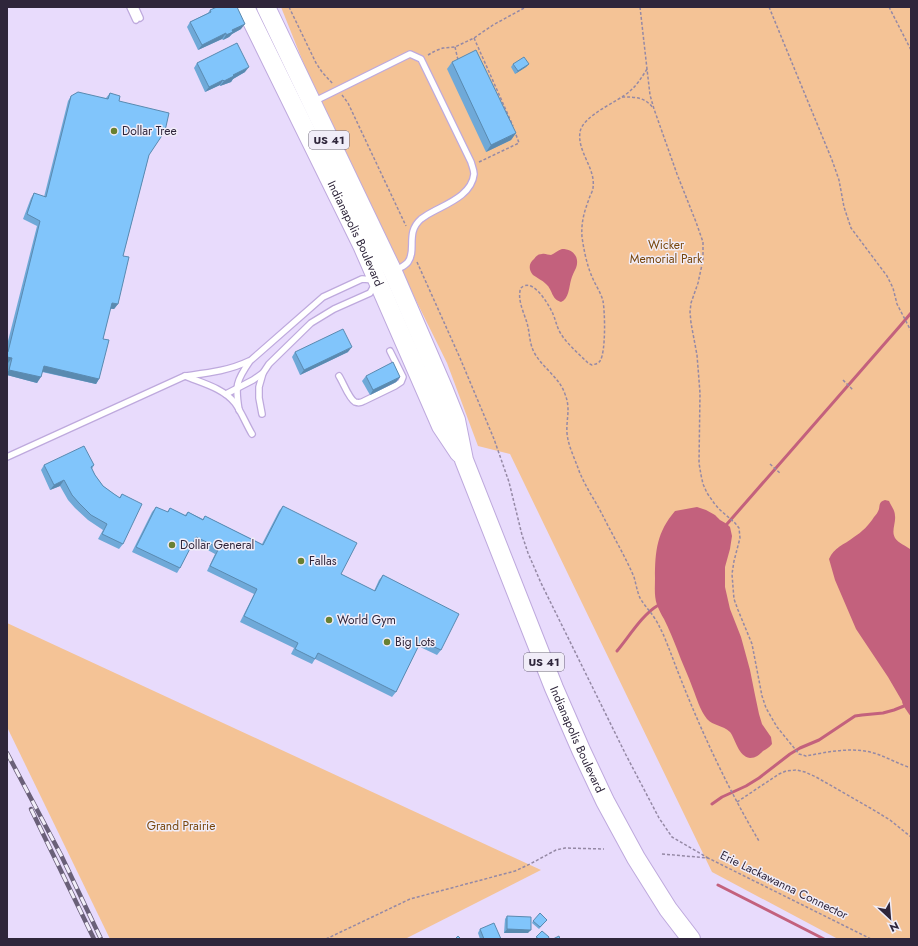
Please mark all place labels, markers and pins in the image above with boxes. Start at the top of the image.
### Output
place label: Dollar Tree [122,122,177,140]
marker: Dollar Tree [109,126,119,136]
place label: Dollar General [180,536,254,554]
marker: Dollar General [167,540,177,550]
place label: Fallas [309,552,337,570]
marker: Fallas [296,556,306,566]
place label: World Gym [337,611,396,629]
marker: World Gym [324,615,334,625]
place label: Big Lots [395,633,435,651]
marker: Big Lots [382,637,392,647]

